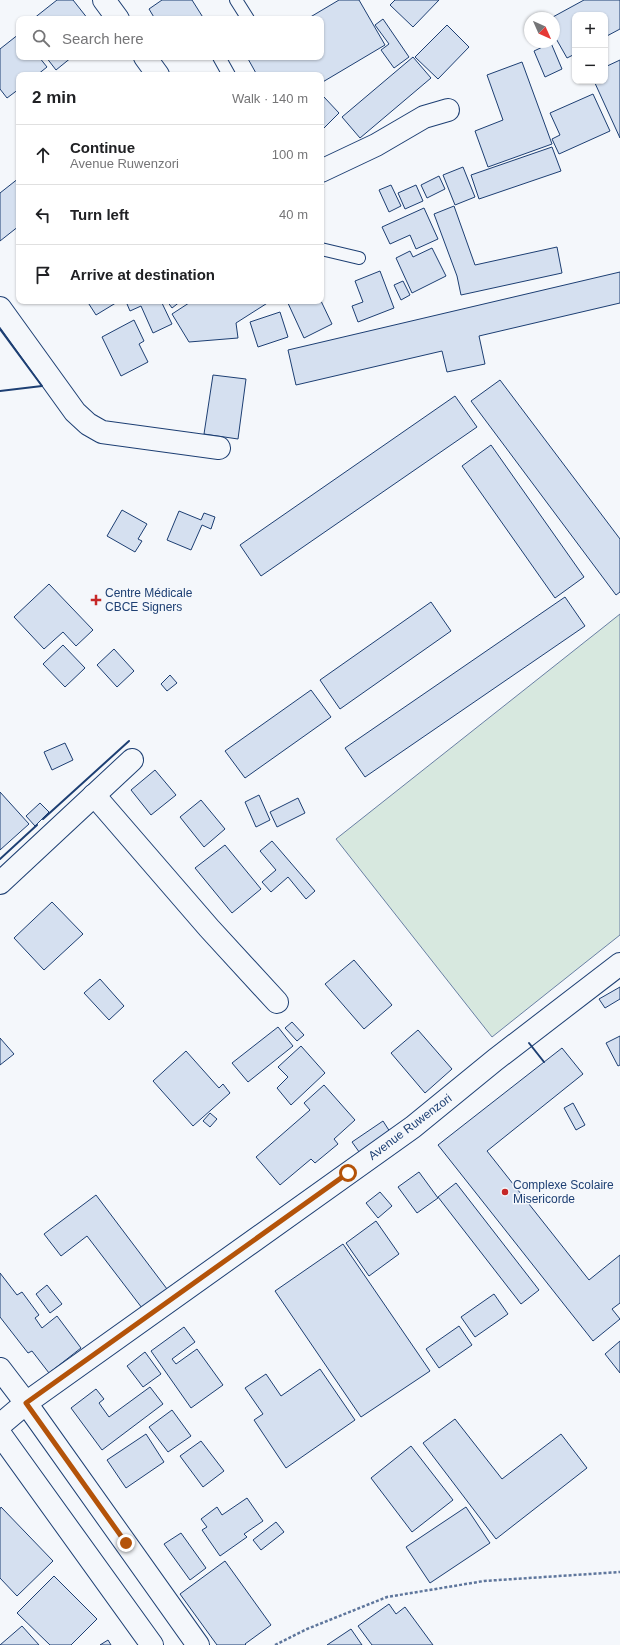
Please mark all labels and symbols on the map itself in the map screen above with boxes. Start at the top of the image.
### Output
north arrow [524,12,560,48]
place label: Centre Médicale CBCE Signers [105,586,193,614]
marker: Centre Médicale CBCE Signers [90,594,102,606]
street label: Avenue Ruwenzori [366,1091,454,1163]
route start [339,1164,357,1182]
place label: Complexe Scolaire Misericorde [513,1178,614,1206]
marker: Complexe Scolaire Misericorde [500,1187,510,1197]
route end [117,1534,135,1552]

